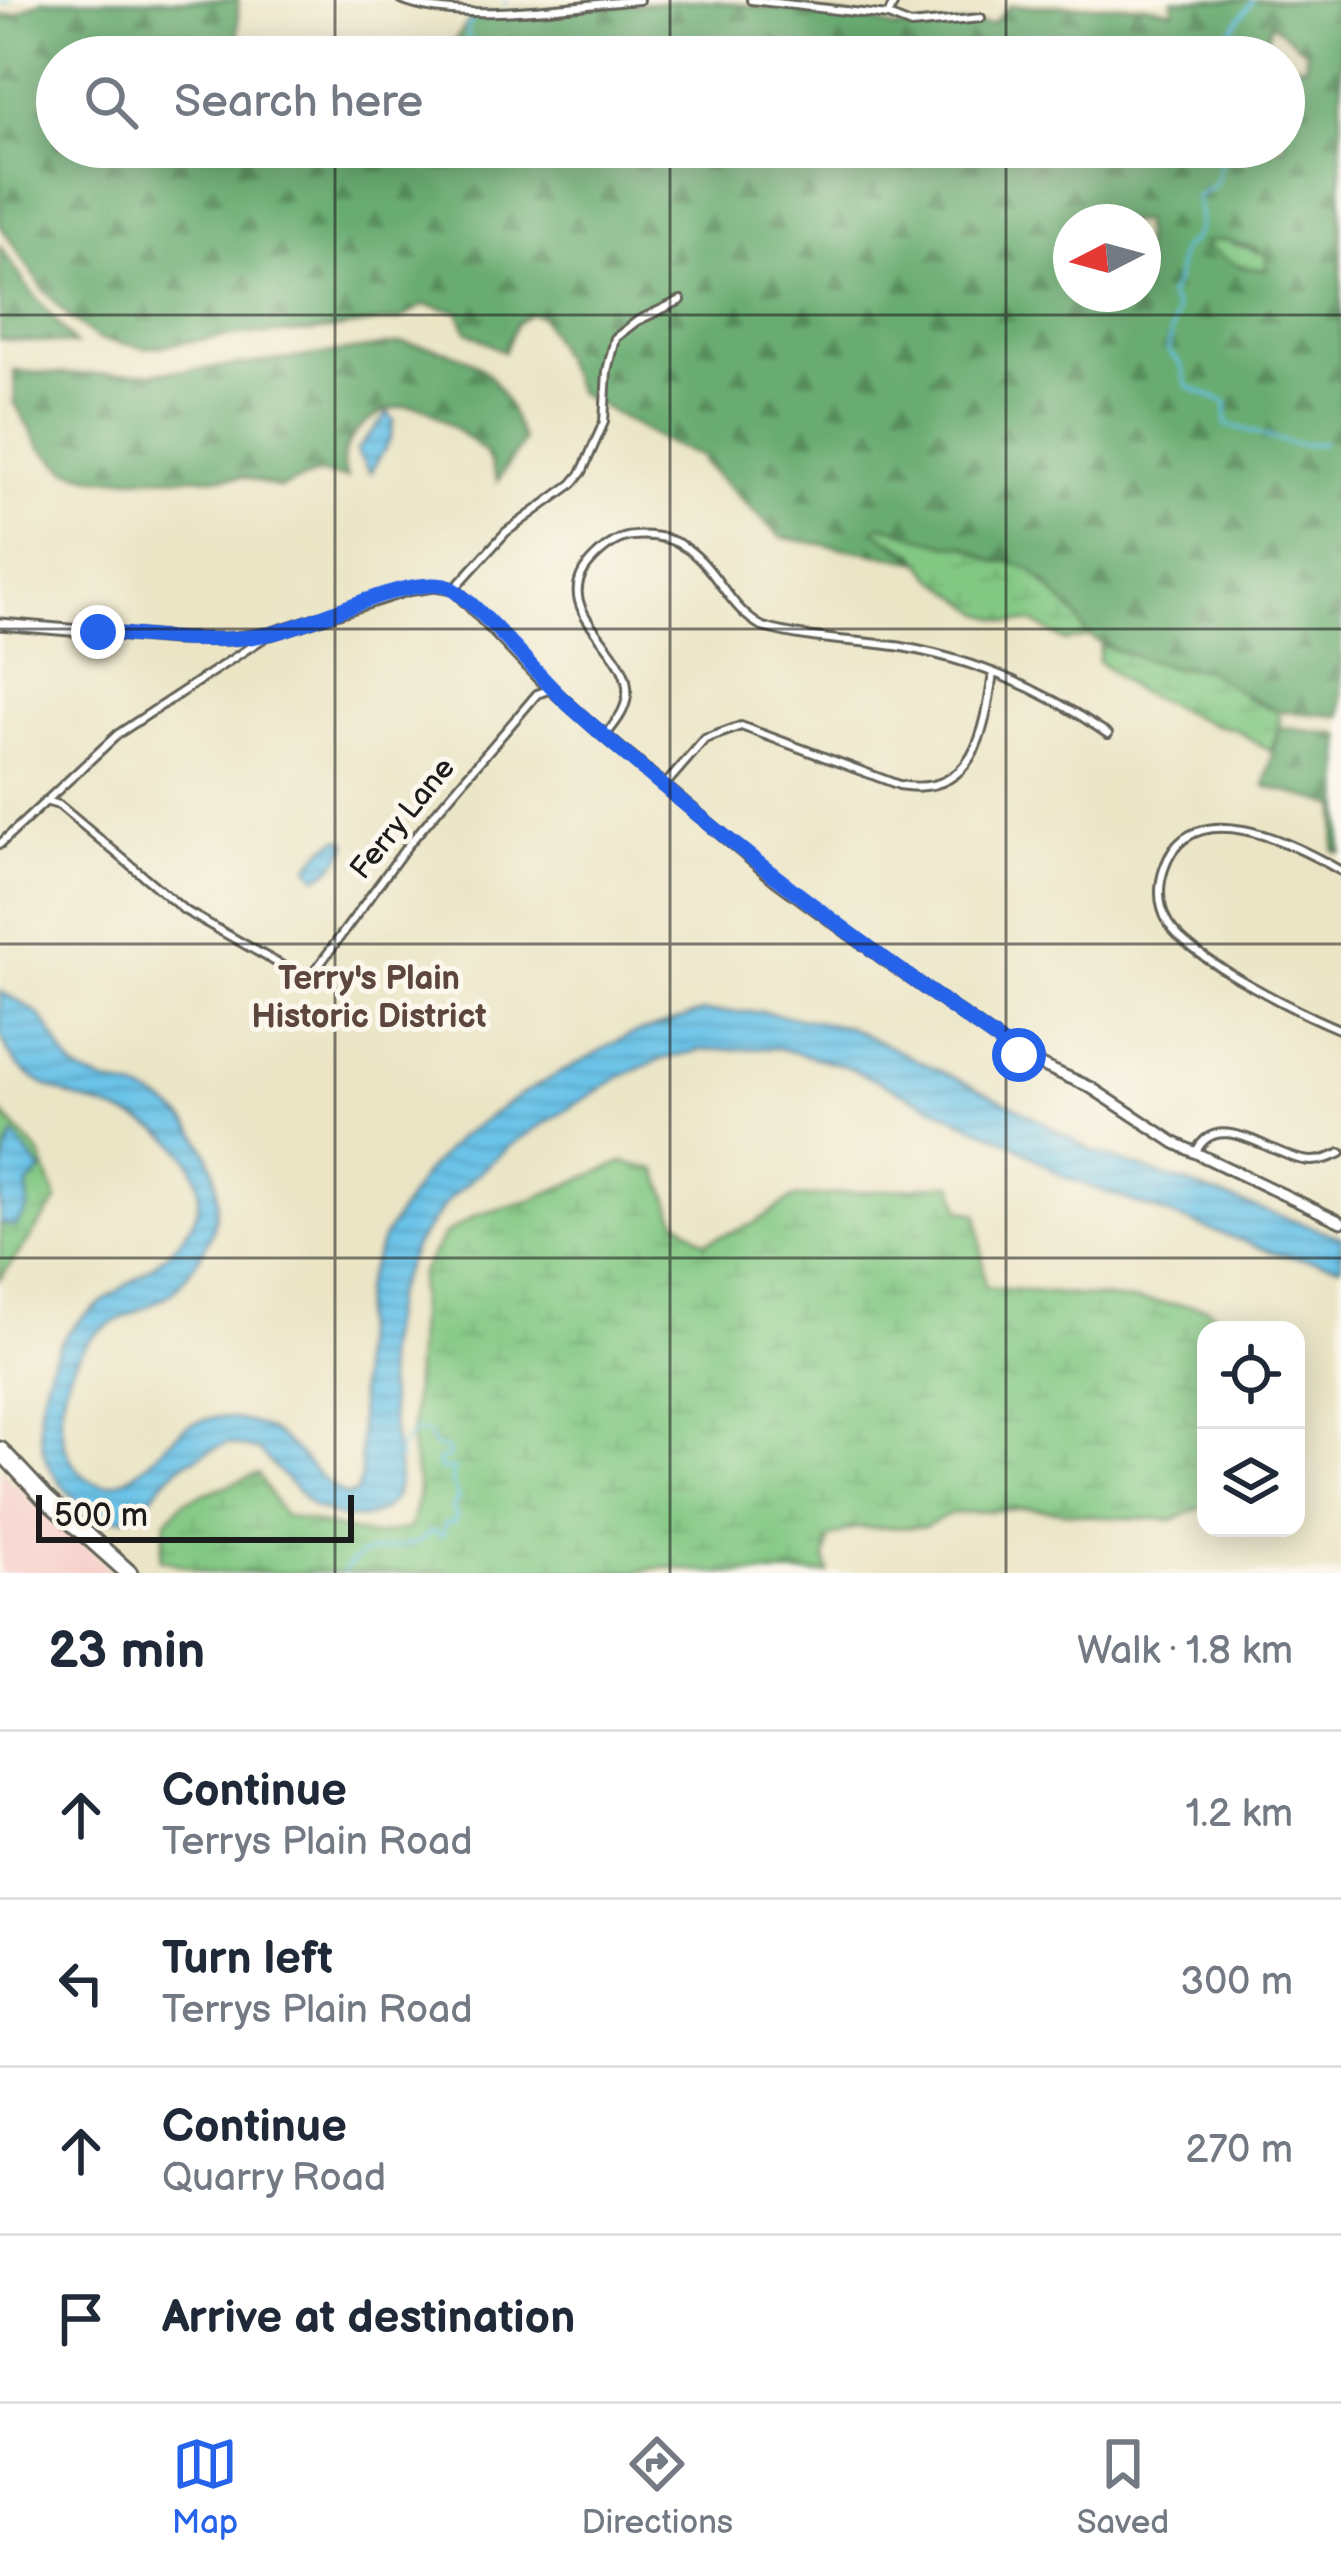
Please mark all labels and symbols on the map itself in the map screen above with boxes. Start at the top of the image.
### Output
north arrow [1053,204,1161,312]
route end [71,605,125,659]
street label: Ferry Lane [343,751,463,887]
district label: Terry's Plain Historic District [252,959,486,1037]
route start [992,1028,1046,1082]
scale bar [36,1489,354,1542]

